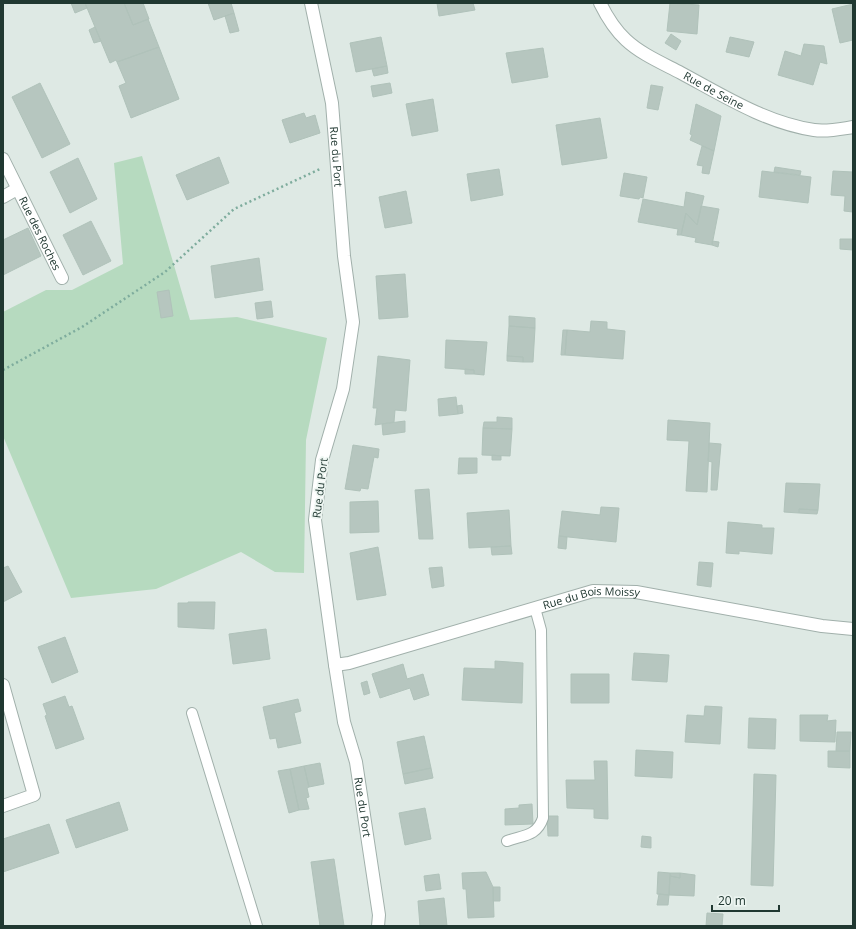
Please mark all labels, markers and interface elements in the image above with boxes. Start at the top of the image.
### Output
street label: Rue de Seine [681,68,747,113]
street label: Rue du Port [327,126,347,187]
street label: Rue des Roches [16,194,65,273]
street label: Rue du Port [308,457,331,519]
street label: Rue du Bois Moissy [541,583,642,612]
street label: Rue du Port [351,776,375,838]
scale bar [712,887,779,913]
text: 20 m [718,892,746,909]

